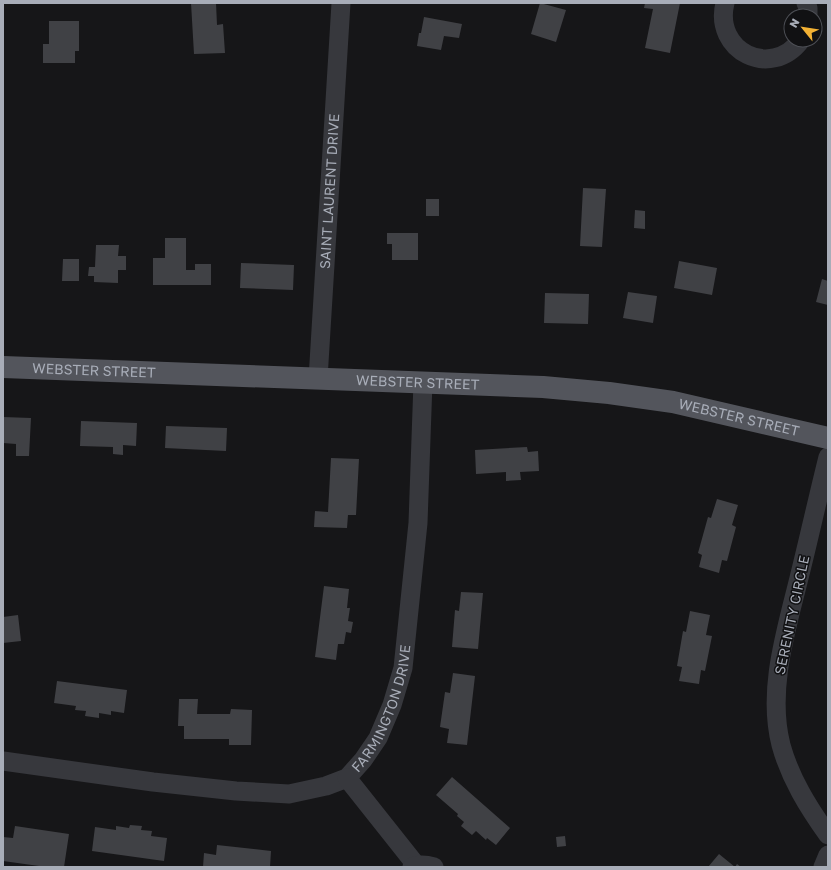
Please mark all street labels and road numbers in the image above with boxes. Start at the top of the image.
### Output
street label: SAINT LAURENT DRIVE [316,113,342,270]
street label: WEBSTER STREET [32,359,156,381]
street label: WEBSTER STREET [356,371,480,393]
street label: WEBSTER STREET [677,395,801,439]
street label: SERENITY CIRCLE [771,554,812,676]
street label: FARMINGTON DRIVE [347,644,413,775]

